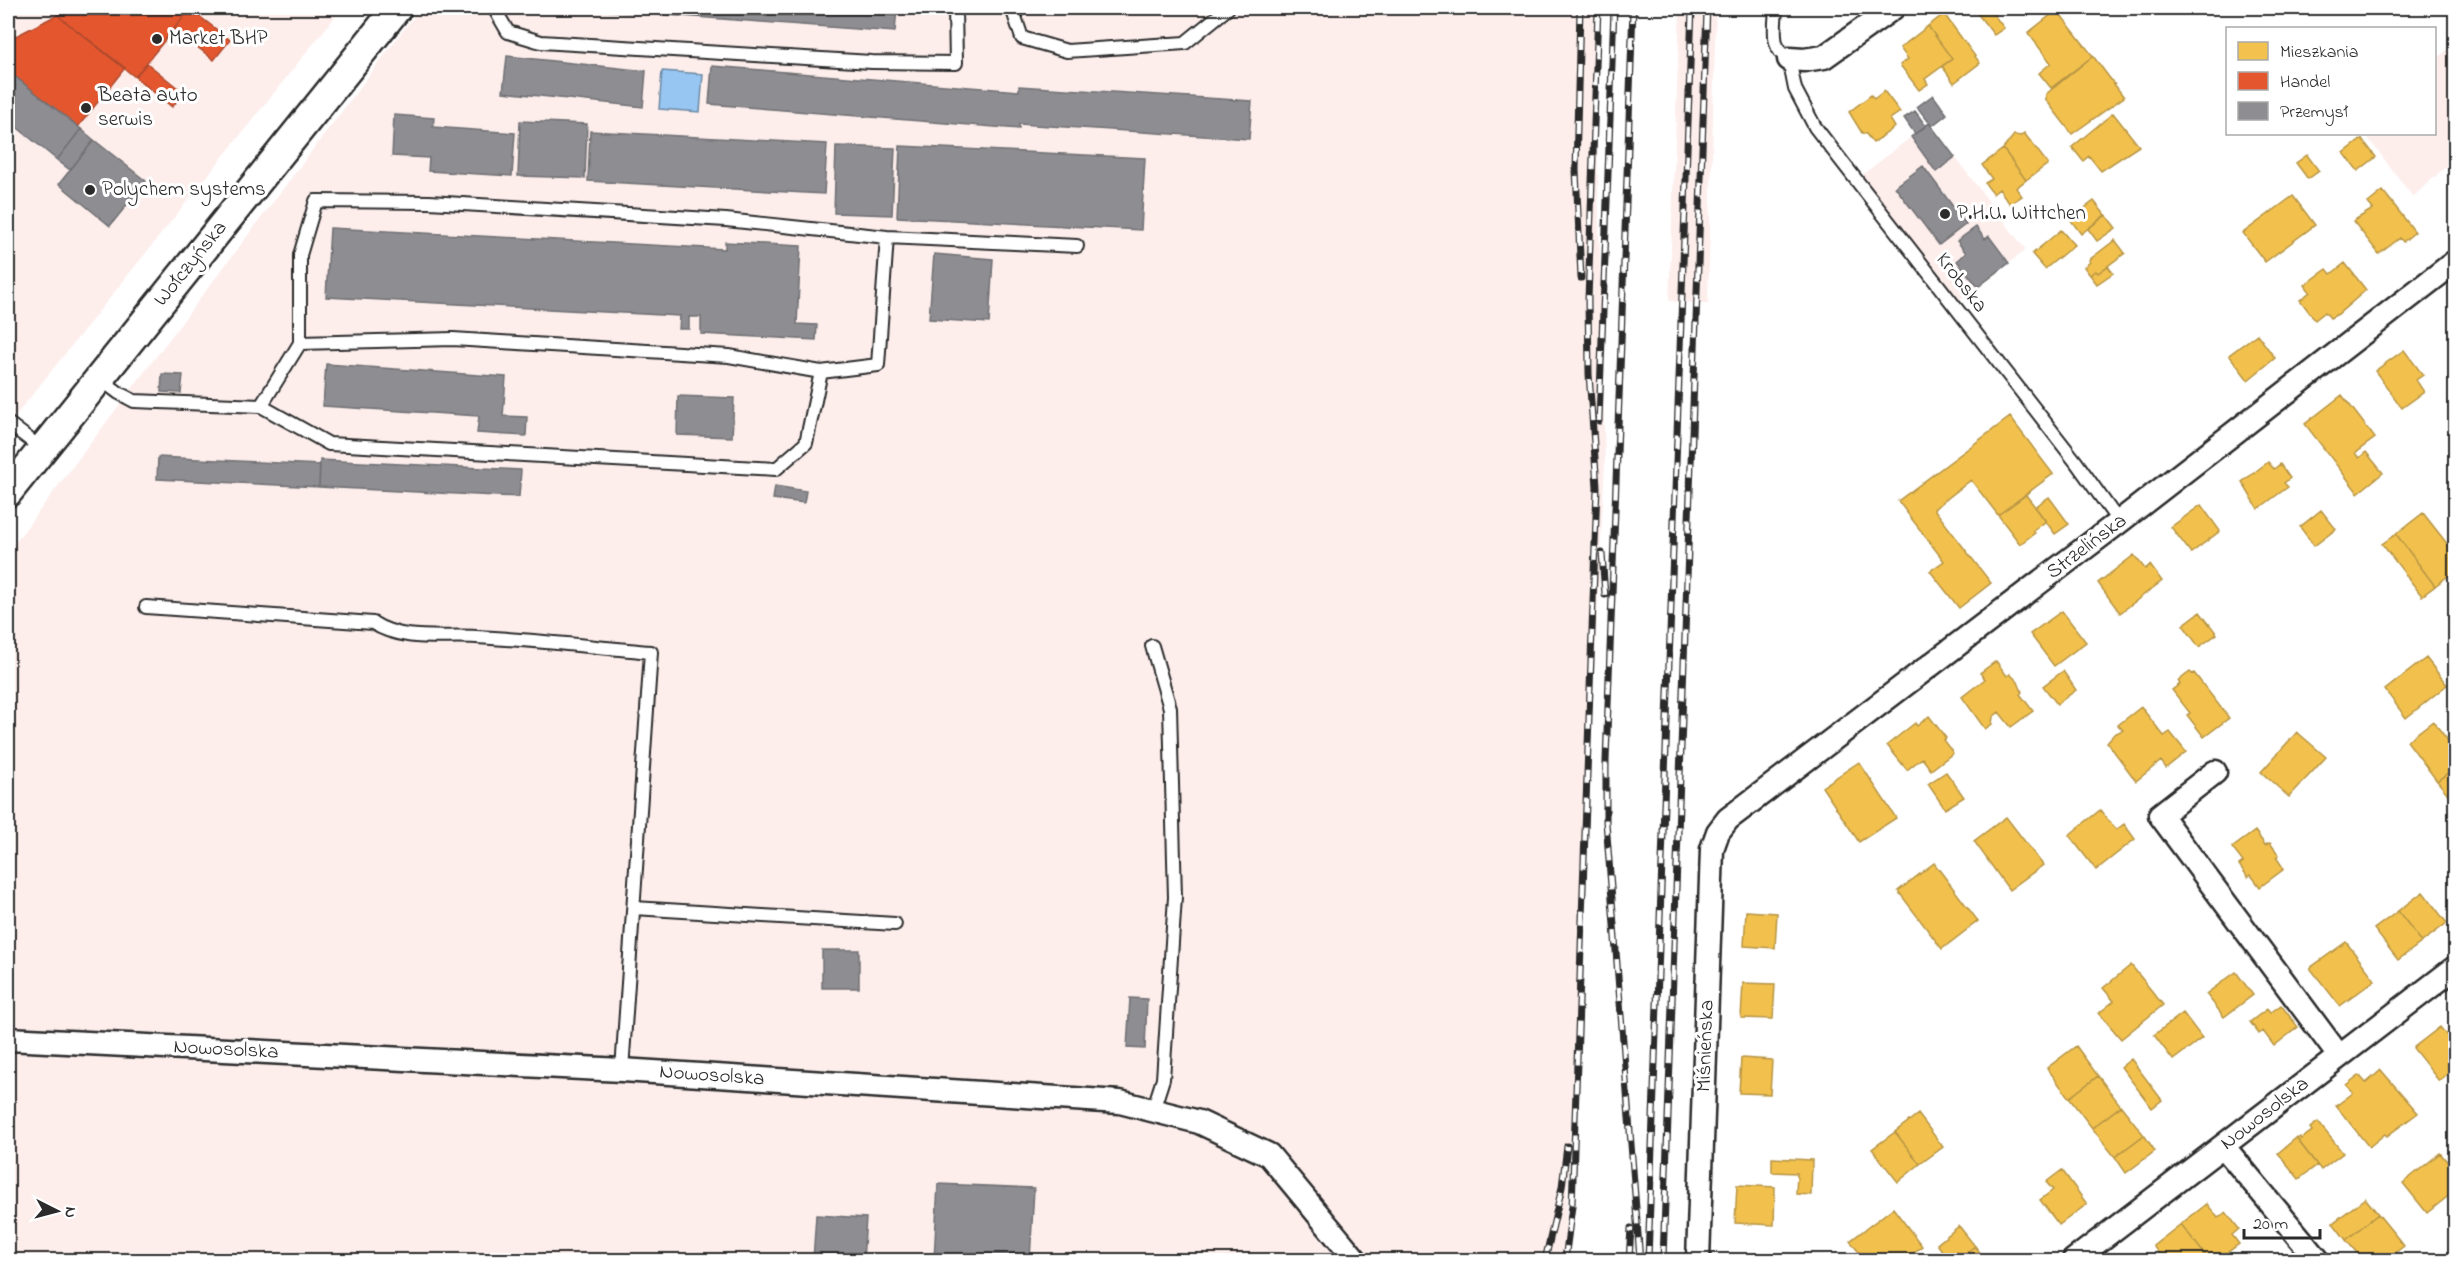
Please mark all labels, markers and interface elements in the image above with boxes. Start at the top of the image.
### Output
place label: Market BHP [169,24,268,54]
legend [2226,27,2436,135]
marker: Market BHP [150,32,164,46]
text: Mieszkania [2280,40,2358,66]
text: Handel [2280,70,2330,96]
place label: Beata auto serwis [97,81,198,135]
text: Przemysł [2280,100,2349,126]
marker: Beata auto serwis [79,101,93,115]
place label: Polychem systems [102,175,266,207]
marker: Polychem systems [83,183,97,197]
place label: P.H.U. Wittchen [1957,199,2086,229]
marker: P.H.U. Wittchen [1938,207,1952,221]
street label: Wołczyńska [147,215,237,315]
street label: Krobska [1928,246,1994,320]
street label: Strzelińska [2040,507,2134,587]
street label: Miśnieńska [1689,999,1723,1093]
street label: Nowosolska [173,1032,279,1068]
street label: Nowosolska [658,1057,766,1095]
street label: Nowosolska [2214,1070,2316,1158]
north arrow [27,1181,87,1241]
scale bar [2244,1202,2320,1240]
text: N [57,1206,82,1219]
text: 20 m [2253,1212,2288,1238]

